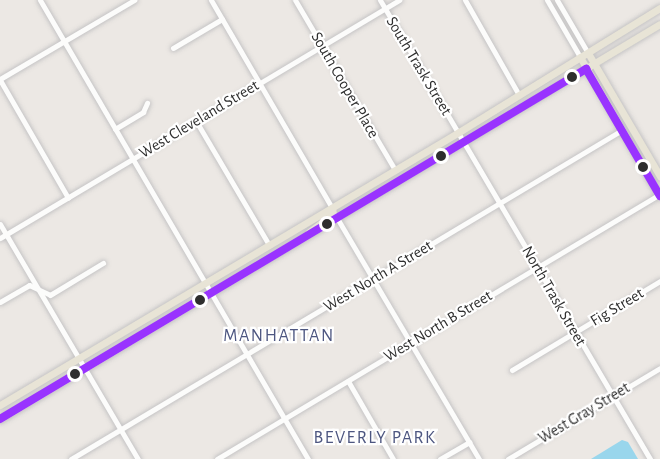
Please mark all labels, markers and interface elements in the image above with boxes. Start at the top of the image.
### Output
street label: South Trask Street [382,13,456,119]
street label: South Cooper Place [307,28,383,142]
unlabelled marker [566,71,578,83]
street label: West Cleveland Street [136,76,262,162]
unlabelled marker [435,150,447,162]
unlabelled marker [637,161,649,173]
unlabelled marker [321,218,333,230]
street label: West North A Street [320,236,436,316]
street label: North Trask Street [518,243,590,349]
street label: Fig Street [587,284,647,330]
street label: West North B Street [380,286,496,366]
unlabelled marker [194,294,206,306]
district label: MANHATTAN [223,325,335,347]
unlabelled marker [69,368,81,380]
street label: West Gray Street [535,378,633,448]
district label: BEVERLY PARK [314,427,436,449]

